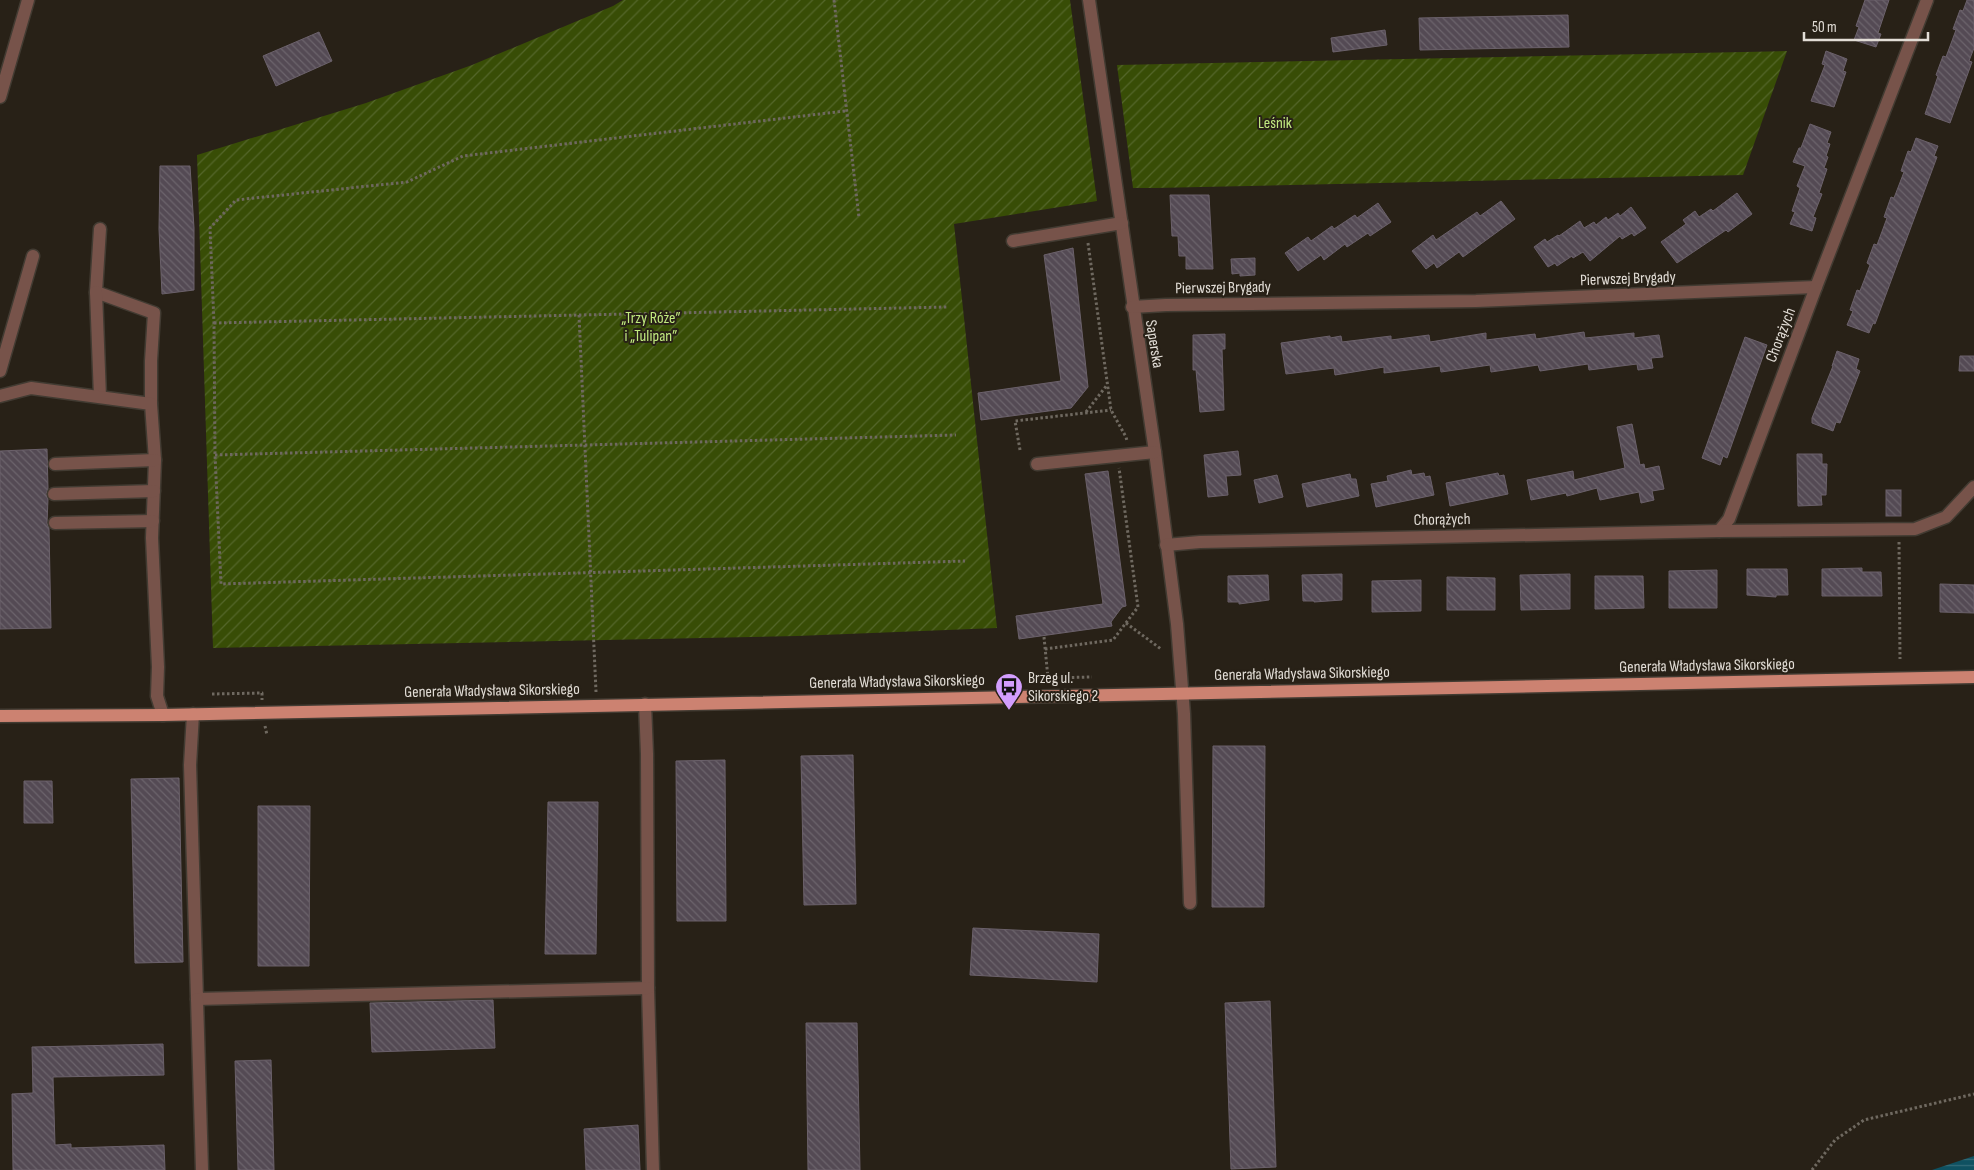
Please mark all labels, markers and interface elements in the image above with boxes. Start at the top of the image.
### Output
scale bar [1804,10,1928,42]
text: 50 m [1812,18,1837,37]
park label: Leśnik [1258,114,1292,133]
street label: Pierwszej Brygady [1580,268,1676,290]
street label: Pierwszej Brygady [1175,278,1271,298]
street label: Chorążych [1762,305,1800,365]
park label: „Trzy Róże” i „Tulipan” [621,309,681,346]
street label: Saperska [1141,319,1167,369]
street label: Chorążych [1413,510,1471,530]
street label: Generała Władysława Sikorskiego [1619,655,1795,677]
street label: Generała Władysława Sikorskiego [1214,663,1390,685]
place label: Brzeg ul. Sikorskiego 2 [1028,669,1098,706]
street label: Generała Władysława Sikorskiego [809,671,985,693]
bus stop icon: Brzeg ul. Sikorskiego 2 [994,672,1024,711]
street label: Generała Władysława Sikorskiego [404,680,580,702]

